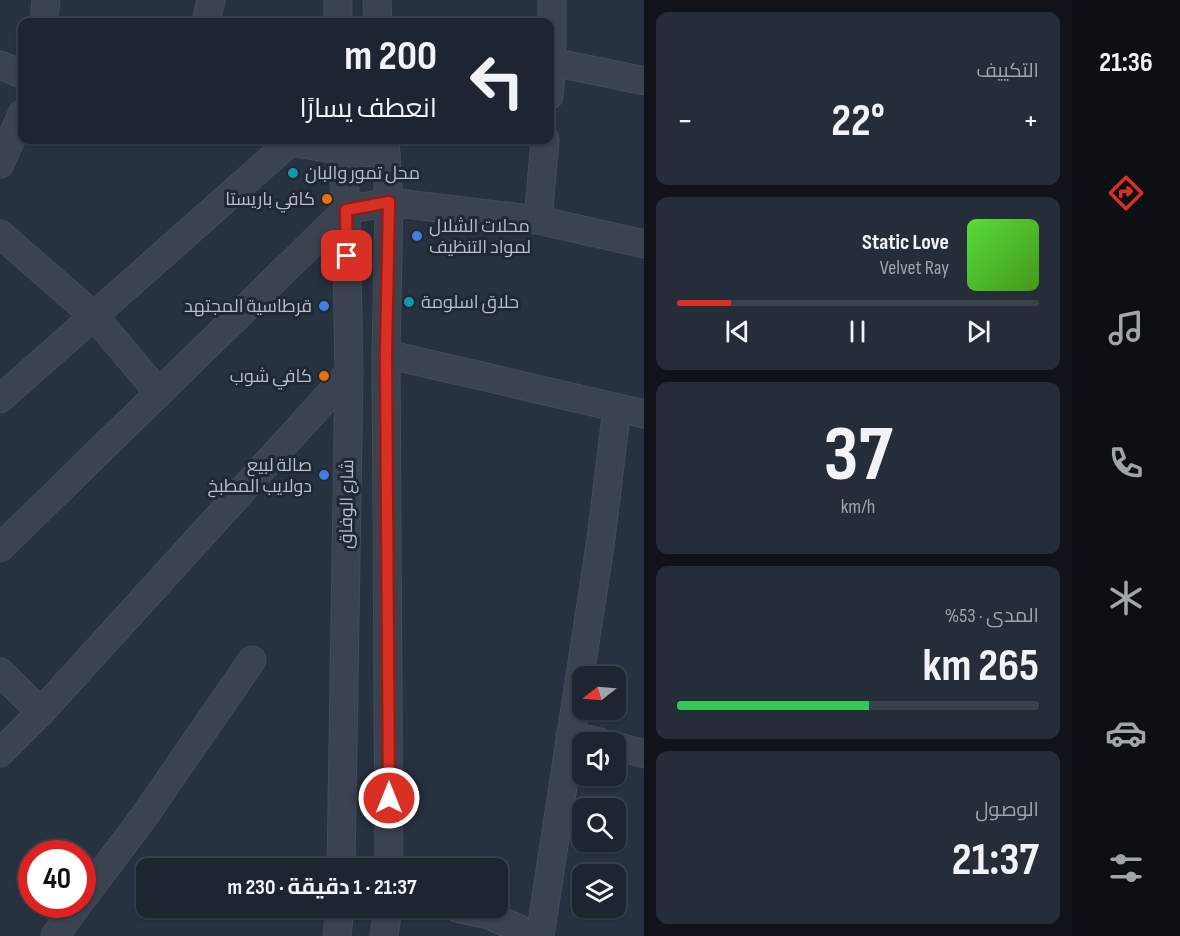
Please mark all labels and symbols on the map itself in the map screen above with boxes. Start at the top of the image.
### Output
place label: محل تمور والبان [305,163,420,184]
marker: محل تمور والبان [286,166,300,180]
place label: كافي باريستا [225,189,315,213]
marker: كافي باريستا [320,192,334,206]
place label: محلات الشلال لمواد التنظيف [429,216,531,258]
marker: محلات الشلال لمواد التنظيف [410,229,424,243]
pin [321,230,372,281]
place label: حلاق اسلومة [421,292,519,314]
marker: حلاق اسلومة [402,295,416,309]
place label: قرطاسية المجتهد [184,296,312,317]
marker: قرطاسية المجتهد [317,299,331,313]
place label: كافي شوب [230,366,312,390]
marker: كافي شوب [317,369,331,383]
place label: صالة لبيع دولايب المطبخ [208,455,312,498]
street label: شارع الوفاق [336,459,359,549]
marker: صالة لبيع دولايب المطبخ [317,468,331,482]
north arrow [572,666,626,720]
position arrow [357,766,421,830]
speed limit sign: 40 [18,840,96,918]

